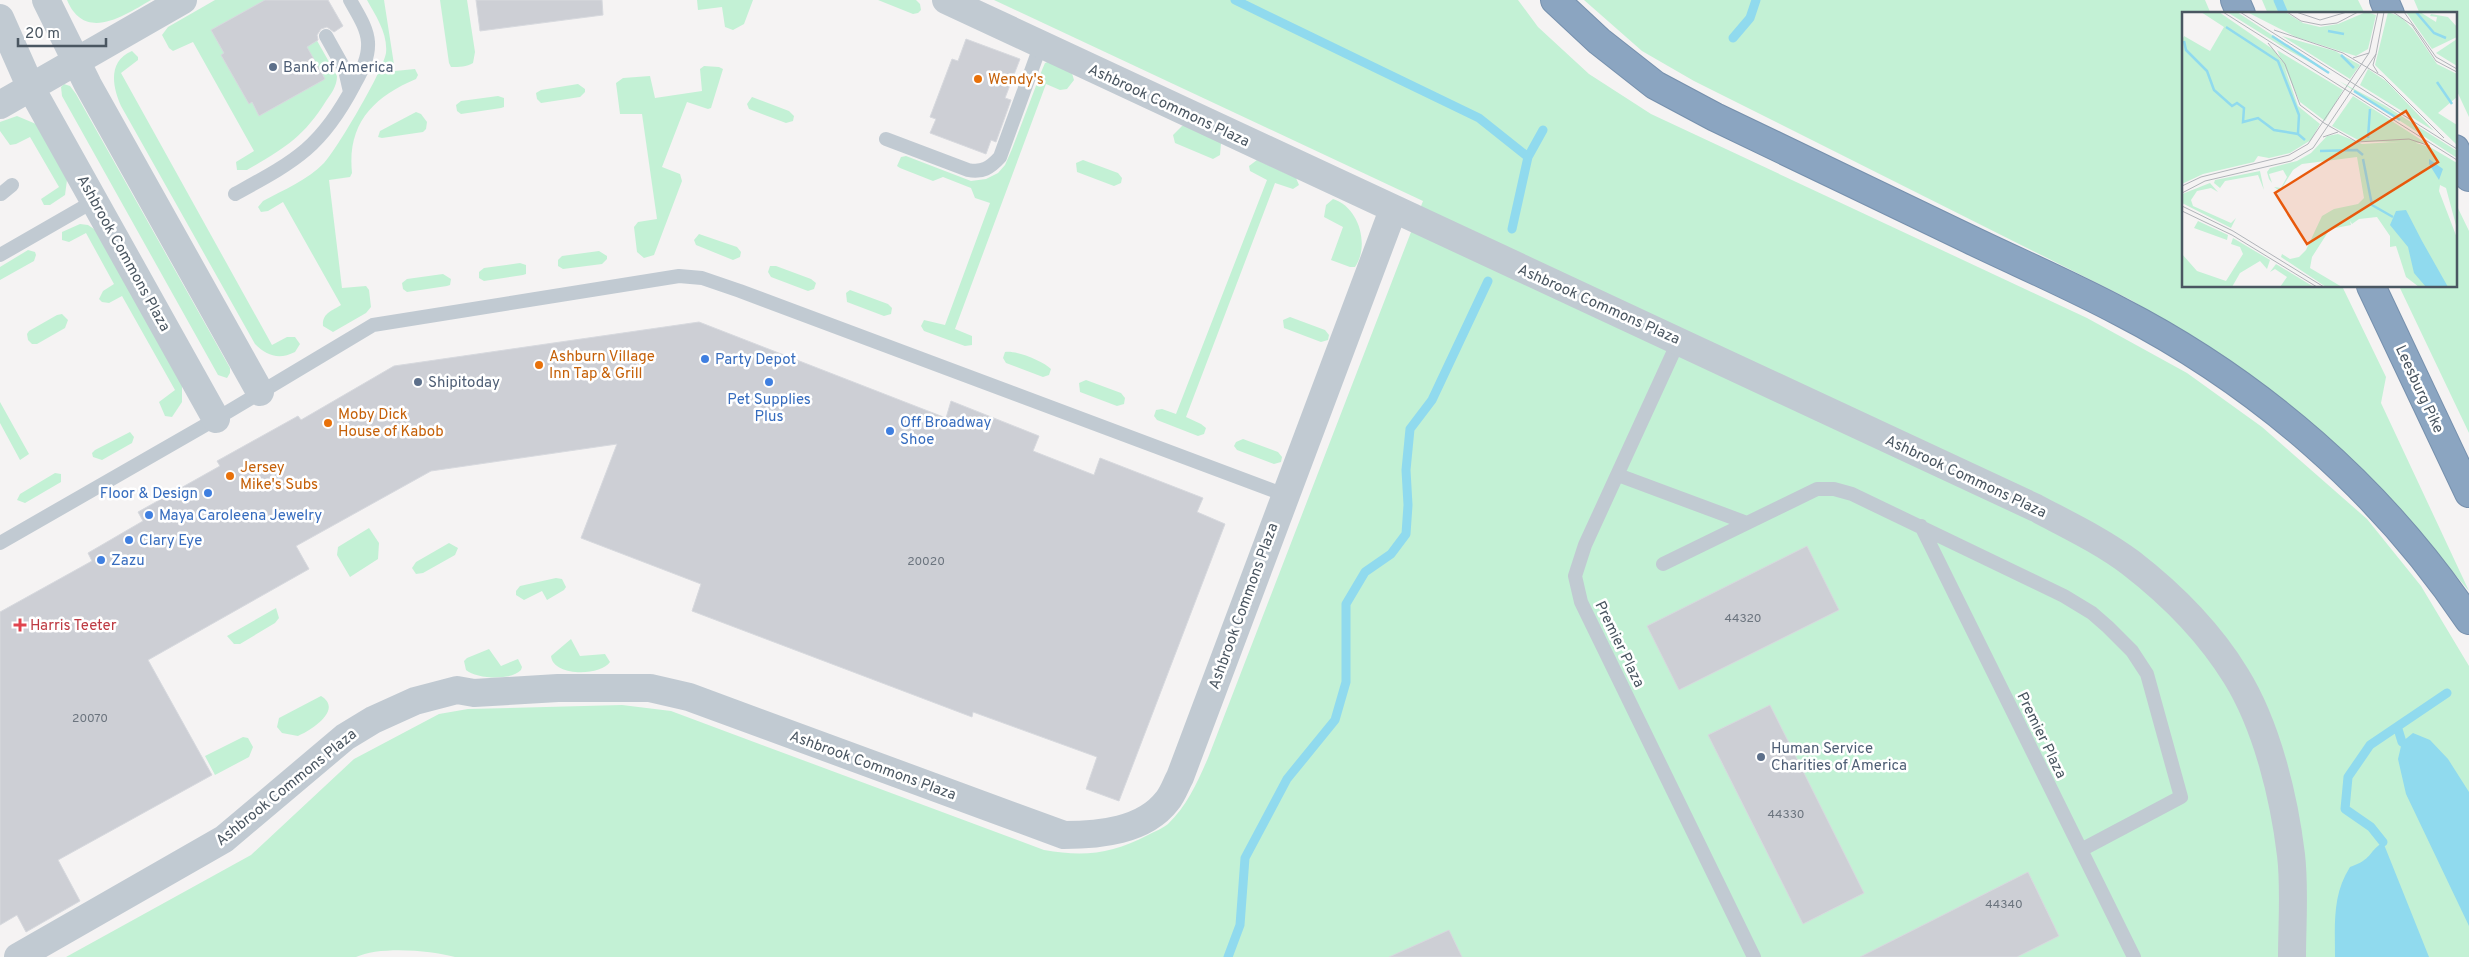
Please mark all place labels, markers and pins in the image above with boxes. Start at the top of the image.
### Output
place label: Bank of America [283,59,393,78]
marker: Bank of America [267,61,279,73]
place label: Wendy's [988,71,1044,90]
marker: Wendy's [972,73,984,85]
place label: Ashburn Village Inn Tap & Grill [549,348,655,384]
place label: Party Depot [715,351,796,370]
marker: Party Depot [699,353,711,365]
marker: Ashburn Village Inn Tap & Grill [533,359,545,371]
place label: Shipitoday [428,374,500,393]
marker: Shipitoday [412,376,424,388]
marker: Pet Supplies Plus [763,376,775,388]
place label: Pet Supplies Plus [727,391,811,427]
place label: Moby Dick House of Kabob [338,406,444,442]
place label: Off Broadway Shoe [900,414,991,450]
marker: Moby Dick House of Kabob [322,417,334,429]
marker: Off Broadway Shoe [884,425,896,437]
place label: Jersey Mike's Subs [240,459,318,495]
marker: Jersey Mike's Subs [224,470,236,482]
place label: Floor & Design [100,485,198,504]
marker: Floor & Design [202,487,214,499]
place label: Maya Caroleena Jewelry [159,507,322,526]
marker: Maya Caroleena Jewelry [143,509,155,521]
place label: Clary Eye [139,532,202,551]
marker: Clary Eye [123,534,135,546]
place label: Zazu [111,552,145,571]
marker: Zazu [95,554,107,566]
place label: Harris Teeter [30,617,117,636]
marker: Harris Teeter [14,619,26,631]
place label: Human Service Charities of America [1771,740,1907,776]
marker: Human Service Charities of America [1755,751,1767,763]

